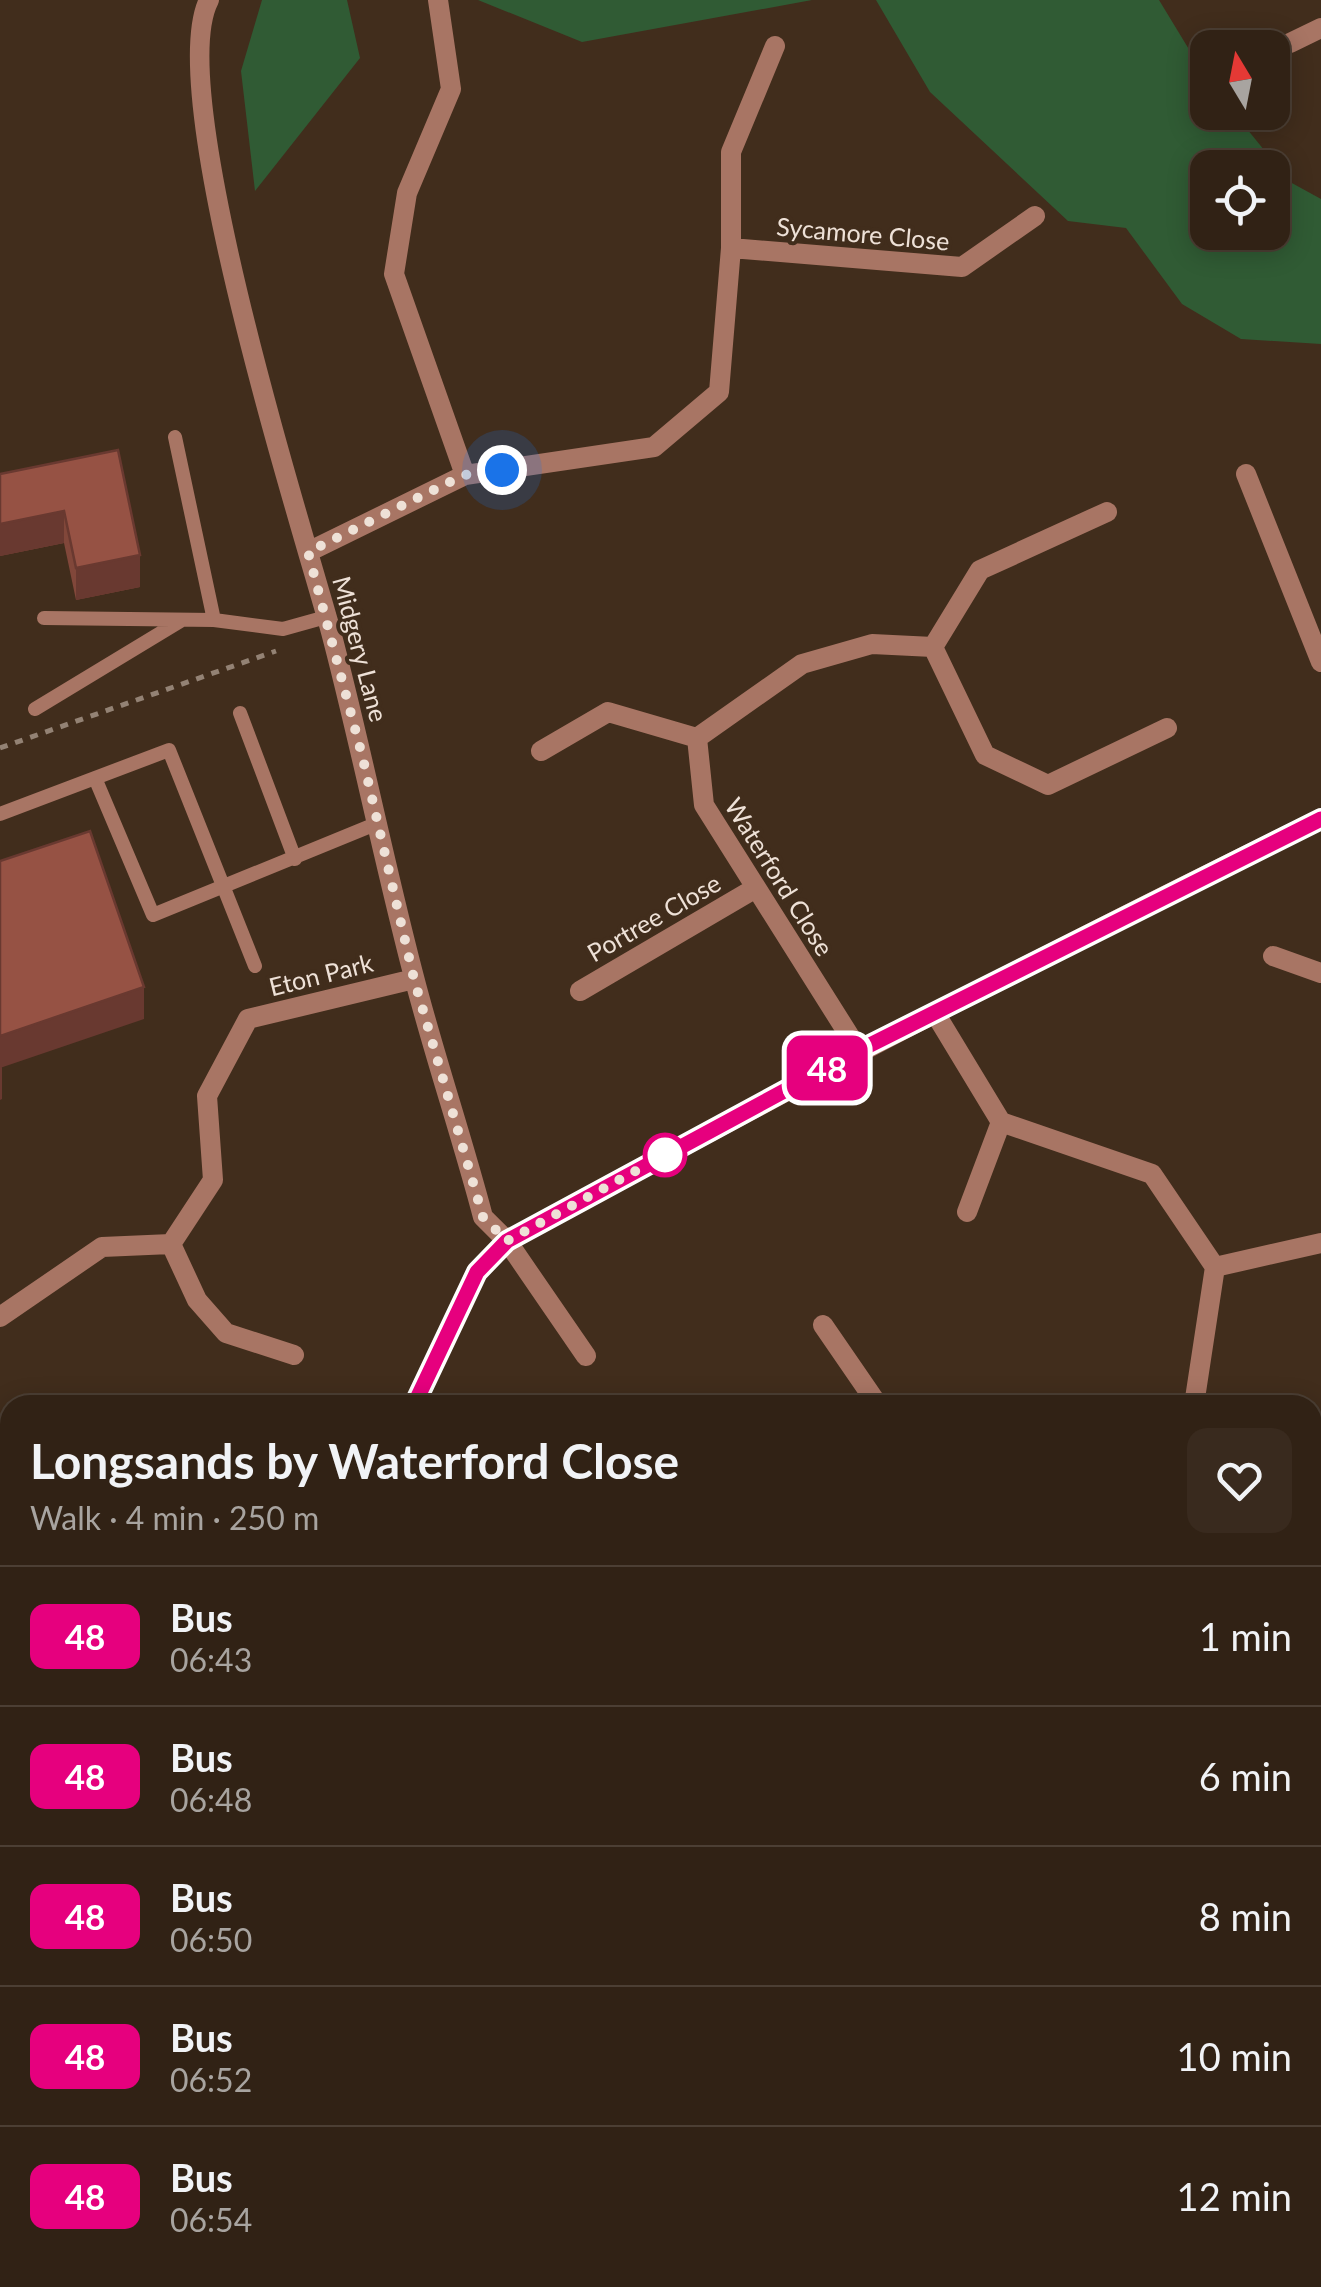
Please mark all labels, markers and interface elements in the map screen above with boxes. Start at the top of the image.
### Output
north arrow [1190,30,1290,130]
map controls [1190,30,1290,250]
button: locate [1190,150,1290,250]
street label: Sycamore Close [775,210,951,256]
your location [477,445,527,495]
street label: Midgery Lane [327,573,395,725]
street label: Waterford Close [719,792,840,961]
street label: Portree Close [582,867,725,967]
street label: Eton Park [266,947,376,1001]
line badge: 48 [782,1036,872,1100]
text: 48 [807,1047,847,1089]
unlabelled marker [644,1134,686,1176]
button: heart [1187,1428,1292,1533]
text: Longsands by Waterford Close [30,1432,679,1489]
text: Walk · 4 min · 250 m [30,1498,319,1537]
text: Bus [170,1594,233,1640]
text: 1 min [1199,1613,1292,1659]
text: 48 [65,1615,105,1657]
text: 06:43 [170,1640,252,1679]
text: Bus [170,1734,233,1780]
text: 6 min [1199,1753,1292,1799]
text: 48 [65,1755,105,1797]
text: 06:48 [170,1780,252,1819]
text: Bus [170,1874,233,1920]
text: 8 min [1199,1893,1292,1939]
text: 48 [65,1895,105,1937]
text: 06:50 [170,1920,252,1959]
text: Bus [170,2014,233,2060]
text: 10 min [1177,2033,1292,2079]
text: 48 [65,2035,105,2077]
text: 06:52 [170,2060,252,2099]
text: Bus [170,2154,233,2200]
text: 12 min [1177,2173,1292,2219]
text: 48 [65,2175,105,2217]
text: 06:54 [170,2200,252,2239]

